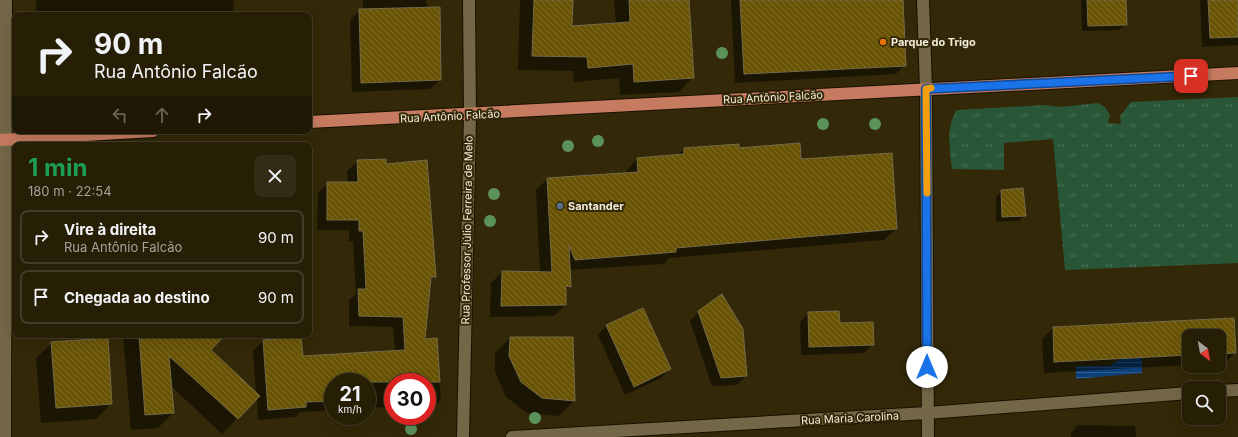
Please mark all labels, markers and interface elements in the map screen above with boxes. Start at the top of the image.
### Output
text: 90 m [94,27,163,61]
icon: right [28,28,80,80]
place label: Parque do Trigo [891,35,976,49]
marker: Parque do Trigo [878,37,888,47]
pin [1174,59,1208,93]
text: Rua Antônio Falcão [94,61,258,82]
icon: arrive [1180,65,1202,87]
street label: Rua Antônio Falcão [723,87,824,107]
icon: left [109,104,131,126]
icon: ahead [151,104,173,126]
icon: right [193,104,215,126]
street label: Rua Antônio Falcão [400,106,501,126]
street label: Rua Professor Júlio Ferreira de Melo [458,135,476,325]
text: 1 min [28,153,87,182]
button: close [254,155,296,197]
text: 180 m · 22:54 [28,183,112,199]
place label: Santander [568,199,624,213]
marker: Santander [555,201,565,211]
text: Vire à direita [64,220,156,239]
icon: right [30,226,52,248]
text: 90 m [258,228,294,247]
text: Rua Antônio Falcão [64,239,182,255]
icon: arrive [30,286,52,308]
text: Chegada ao destino [64,288,210,307]
text: 90 m [258,288,294,307]
north arrow [1182,329,1226,373]
map controls [1182,329,1226,425]
position arrow [906,346,948,388]
speed limit sign: 30 [384,373,436,425]
button: search [1182,381,1226,425]
text: 21 [339,382,361,406]
text: km/h [338,403,362,415]
street label: Rua Maria Carolina [801,408,899,428]

